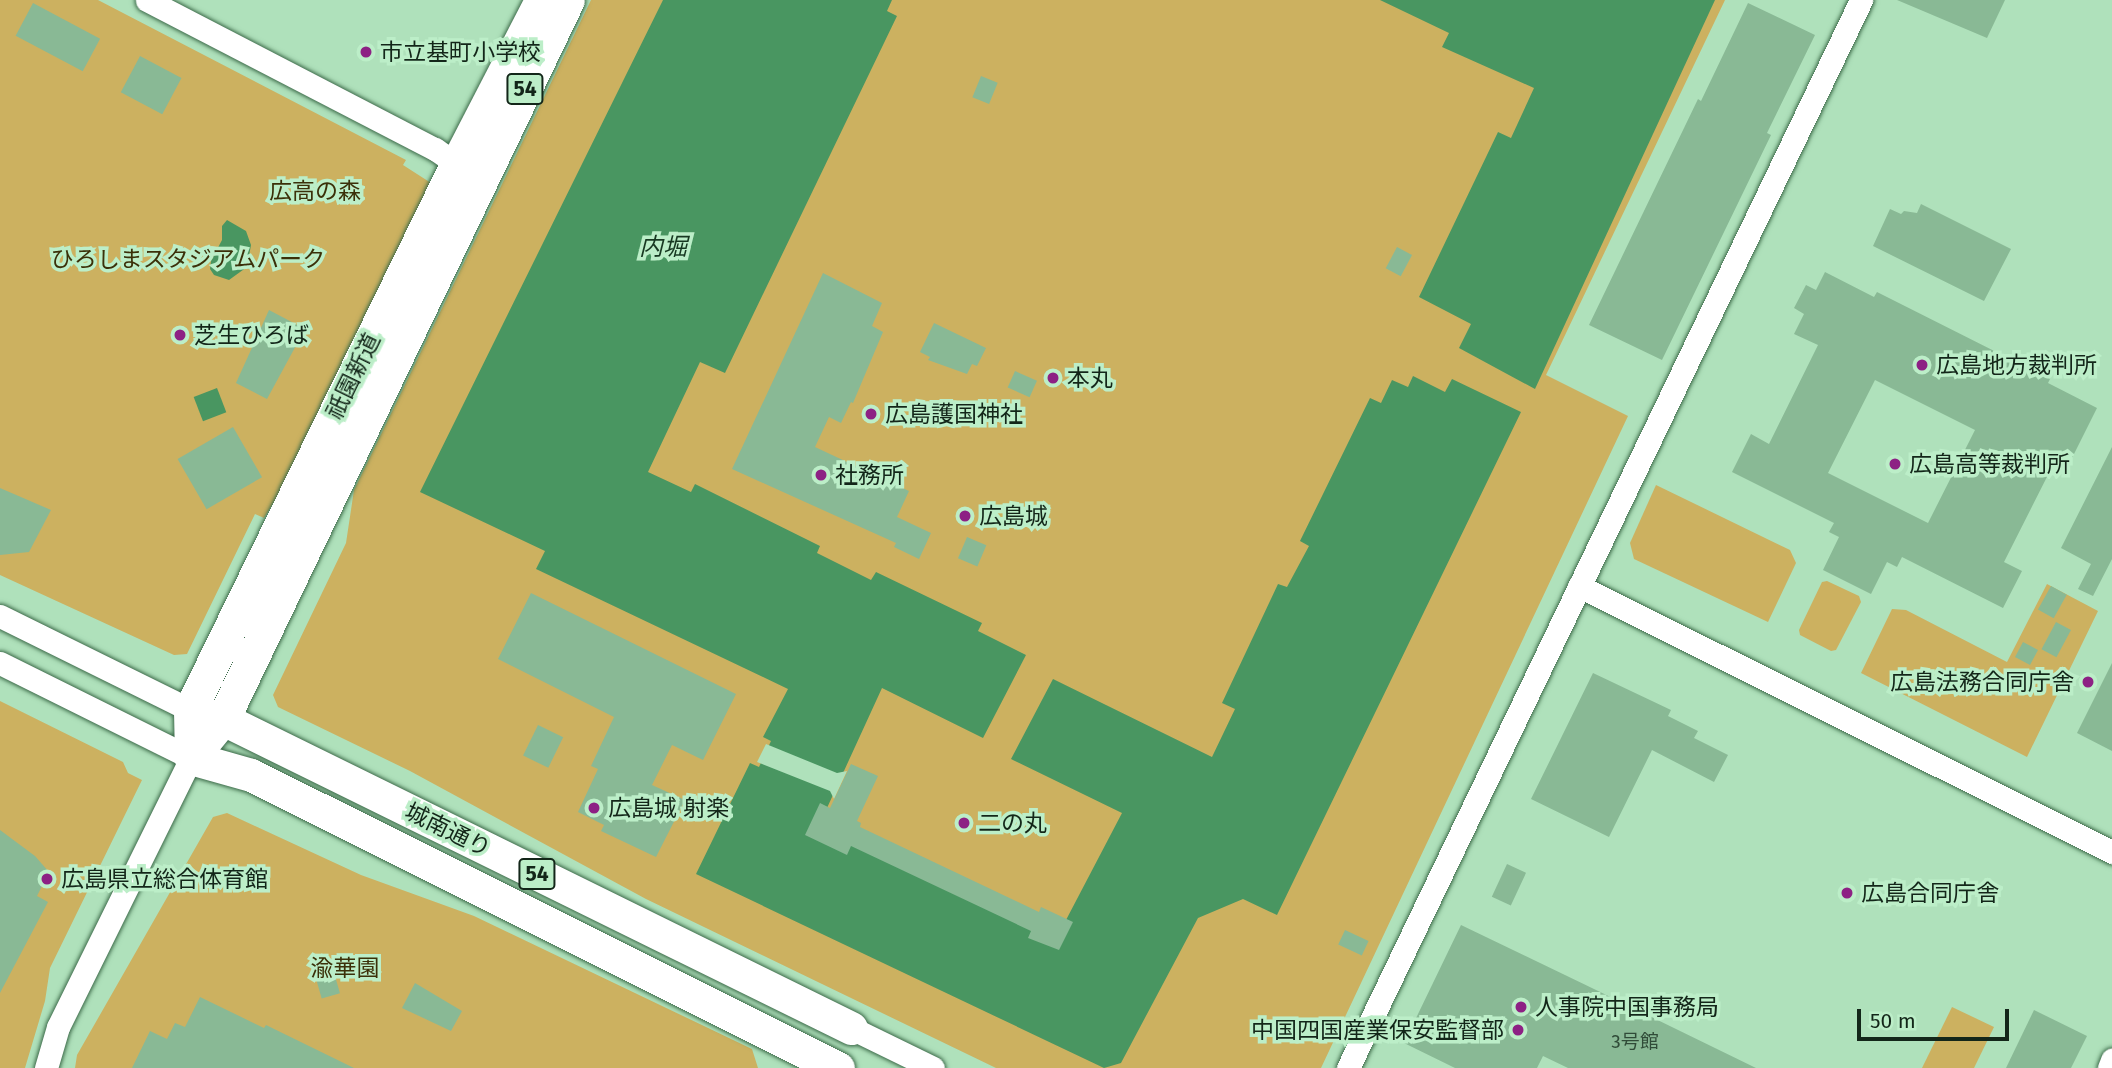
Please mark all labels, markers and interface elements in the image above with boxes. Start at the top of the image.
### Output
place label: 市立基町小学校 [380,38,541,66]
marker: 市立基町小学校 [358,44,374,60]
road number: 54 [506,72,544,106]
park label: 広高の森 [269,177,361,205]
water label: 内堀 [639,234,687,262]
park label: ひろしまスタジアムパーク [50,245,326,273]
place label: 芝生ひろば [194,321,309,349]
marker: 芝生ひろば [172,327,188,343]
street label: 祇園新道 [320,329,386,423]
place label: 広島地方裁判所 [1936,351,2097,379]
marker: 広島地方裁判所 [1914,357,1930,373]
place label: 本丸 [1067,364,1113,392]
marker: 本丸 [1045,370,1061,386]
place label: 広島護国神社 [885,400,1023,428]
marker: 広島護国神社 [863,406,879,422]
place label: 広島高等裁判所 [1909,450,2070,478]
marker: 広島高等裁判所 [1887,456,1903,472]
place label: 社務所 [835,461,904,489]
marker: 社務所 [813,467,829,483]
place label: 広島城 [979,502,1048,530]
marker: 広島城 [957,508,973,524]
place label: 広島法務合同庁舎 [1890,668,2074,696]
marker: 広島法務合同庁舎 [2080,674,2096,690]
place label: 広島城 射楽 [608,794,729,822]
street label: 城南通り [401,797,495,863]
marker: 広島城 射楽 [586,800,602,816]
place label: 二の丸 [978,809,1047,837]
marker: 二の丸 [956,815,972,831]
road number: 54 [518,856,556,892]
place label: 広島県立総合体育館 [61,865,268,893]
marker: 広島県立総合体育館 [39,871,55,887]
place label: 広島合同庁舎 [1861,879,1999,907]
marker: 広島合同庁舎 [1839,885,1855,901]
park label: 渝華園 [311,954,379,982]
place label: 人事院中国事務局 [1535,993,1719,1021]
scale bar [1860,995,2012,1038]
marker: 人事院中国事務局 [1513,999,1529,1015]
text: 50 m [1870,1008,1916,1034]
place label: 中国四国産業保安監督部 [1251,1016,1504,1044]
marker: 中国四国産業保安監督部 [1510,1022,1526,1038]
house number: 3号館 [1611,1031,1659,1053]

